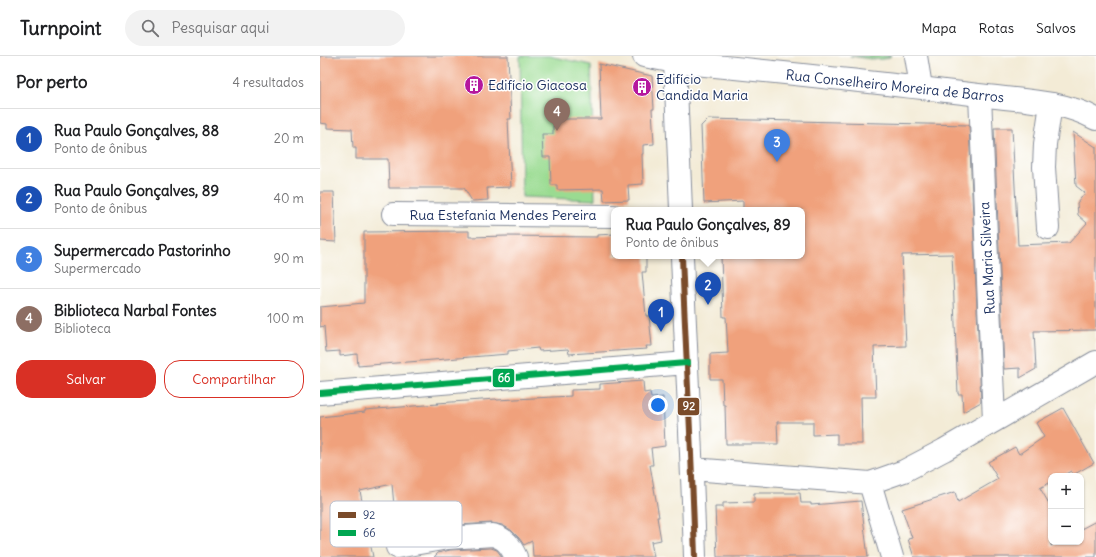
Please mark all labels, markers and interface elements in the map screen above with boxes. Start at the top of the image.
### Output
search box [125,10,405,46]
text: Turnpoint [20,16,101,40]
icon: search [139,17,161,39]
text: Pesquisar aqui [171,18,269,37]
text: Mapa [921,19,956,37]
text: Rotas [978,19,1014,37]
text: Salvos [1036,19,1076,37]
street label: Rua Conselheiro Moreira de Barros [785,66,1005,106]
place label: Edifício Candida Maria [656,70,748,104]
text: Por perto [16,71,87,93]
text: 4 resultados [232,74,304,91]
building icon: Edifício Giacosa [463,74,485,96]
place label: Edifício Giacosa [488,76,587,94]
building icon: Edifício Candida Maria [631,76,653,98]
pin: 4 [544,98,570,131]
text: Rua Paulo Gonçalves, 88 [54,121,219,140]
pin: 3 [764,129,790,162]
text: 1 [26,130,32,147]
text: 20 m [274,130,304,147]
text: Ponto de ônibus [54,140,147,157]
text: Rua Paulo Gonçalves, 89 [54,181,219,200]
text: 2 [25,190,33,207]
text: 40 m [273,190,304,207]
text: Ponto de ônibus [54,200,147,217]
street label: Rua Maria Silveira [975,201,999,315]
street label: Rua Estefania Mendes Pereira [409,206,597,224]
popup [611,207,805,259]
text: Rua Paulo Gonçalves, 89 [625,215,791,234]
text: Ponto de ônibus [625,234,719,251]
text: Supermercado Pastorinho [54,241,231,260]
text: 3 [25,250,33,267]
text: 90 m [273,250,304,267]
text: Supermercado [54,260,141,277]
pin: 2 [695,272,721,305]
pin: 1 [648,299,674,332]
text: Biblioteca Narbal Fontes [54,301,216,320]
text: 4 [25,310,33,327]
text: 100 m [267,310,304,327]
text: Biblioteca [54,320,111,337]
button: Salvar [16,360,156,398]
button: Compartilhar [164,360,304,398]
line badge: 66 [492,368,515,388]
text: 66 [498,371,510,385]
your location [648,395,668,415]
line badge: 92 [677,397,700,416]
text: 92 [683,399,695,413]
map controls [1048,473,1084,545]
button: + [1048,473,1084,509]
legend [330,501,462,547]
text: 92 [363,508,375,522]
button: − [1048,509,1084,545]
text: 66 [363,526,376,540]

